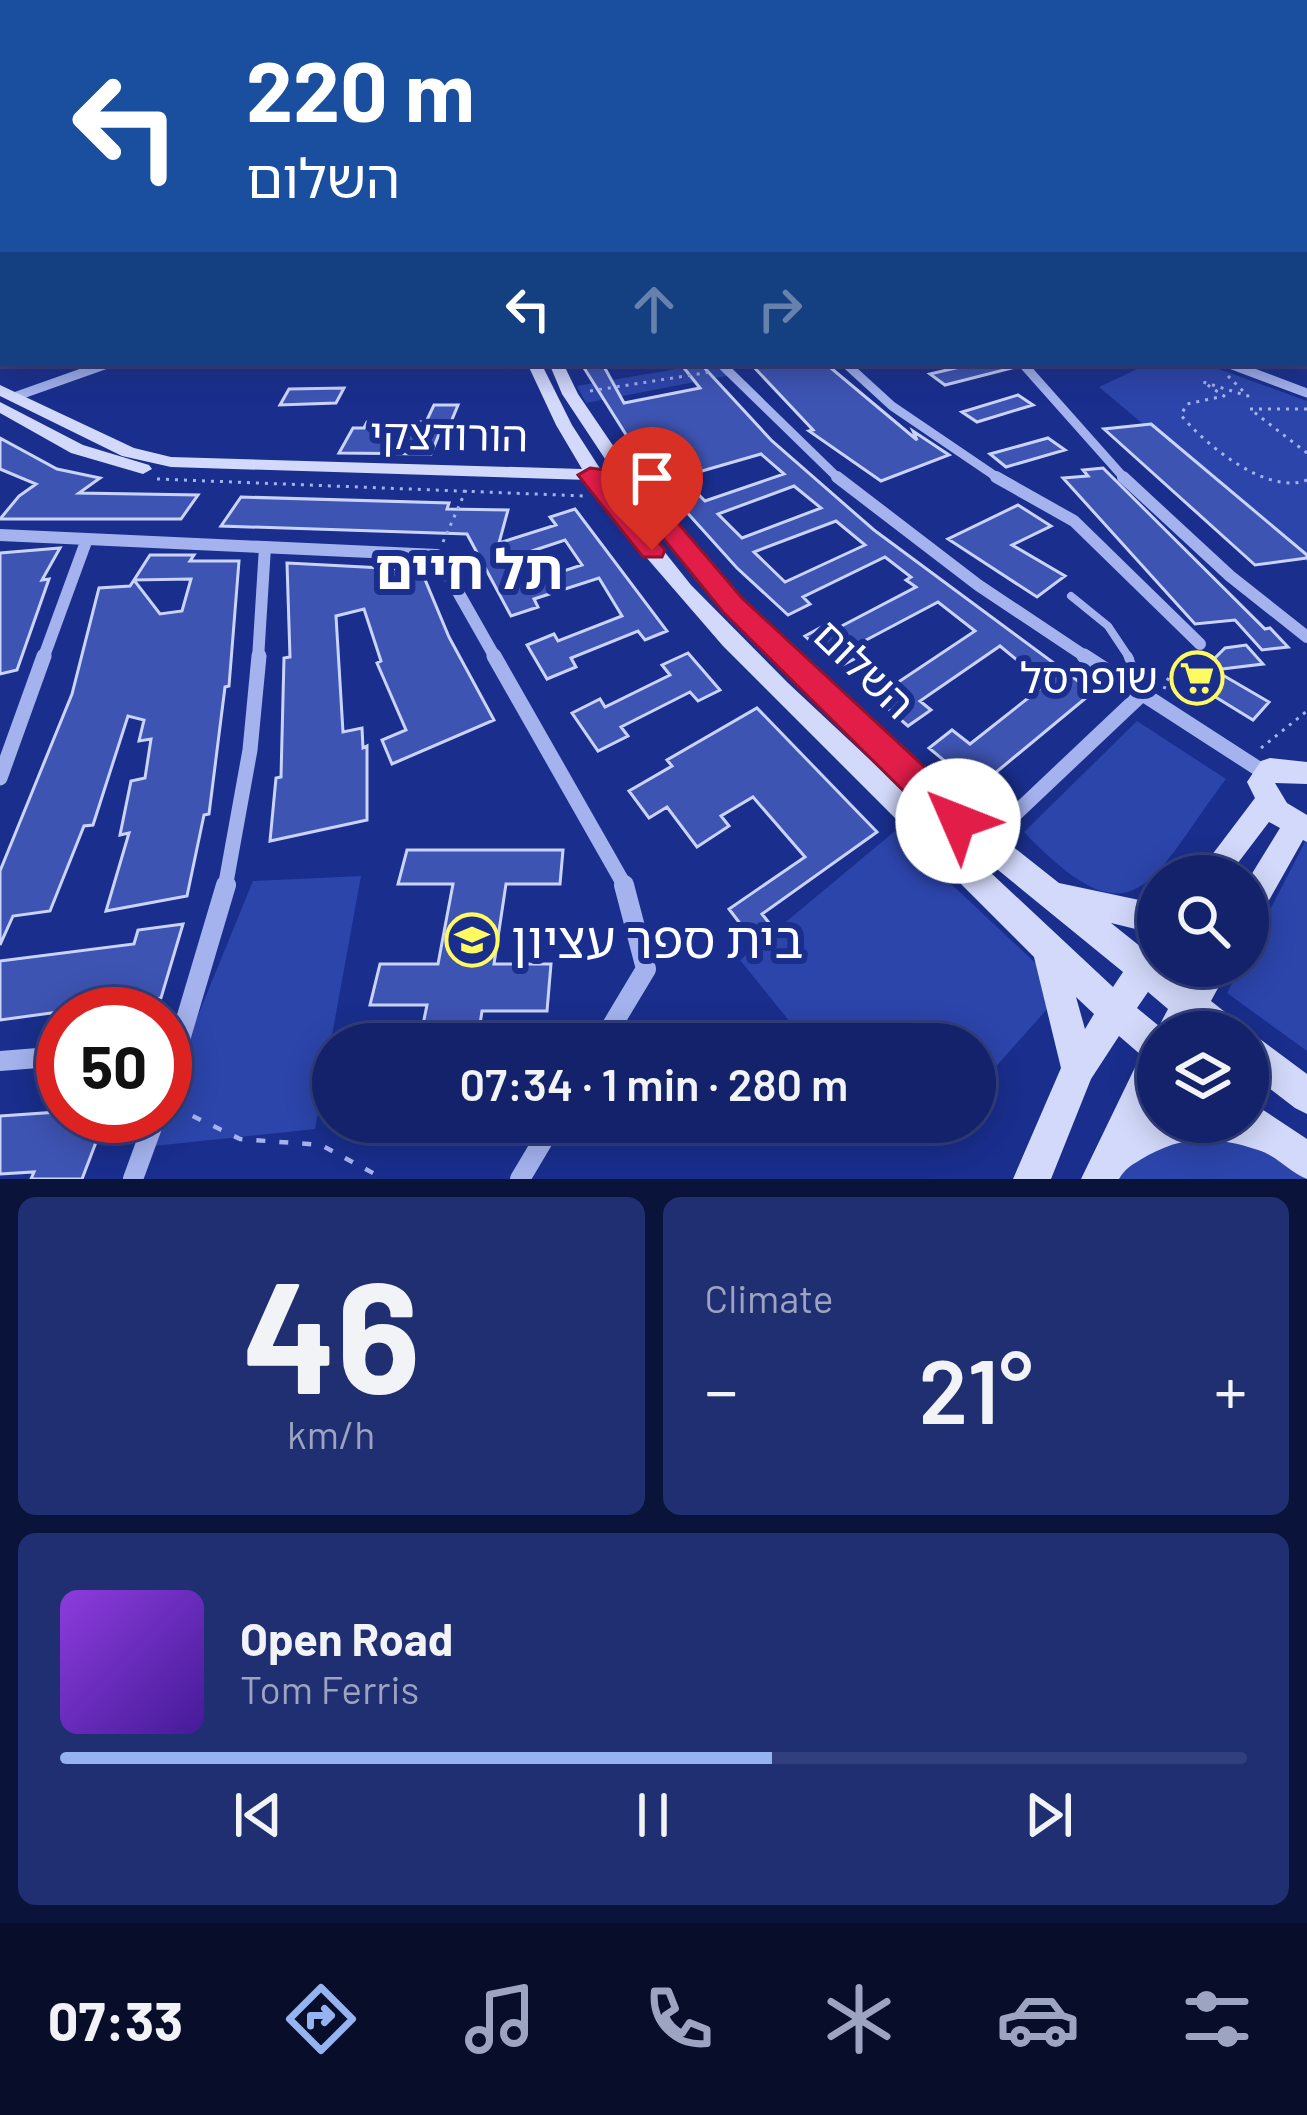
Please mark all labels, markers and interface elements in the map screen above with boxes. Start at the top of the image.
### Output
text: 220 m [246,38,475,139]
icon: left [48,48,204,204]
text: השלום [246,144,400,209]
icon: left [495,276,561,342]
icon: ahead [621,276,687,342]
icon: right [747,276,813,342]
street label: הורודצקי [370,407,528,459]
pin [601,427,703,550]
icon: arrive [619,445,685,511]
district label: תל חיים [375,535,563,600]
street label: השלום [805,608,926,727]
supermarket icon: שופרסל [1169,650,1225,706]
place label: שופרסל [1020,651,1158,701]
position arrow [895,758,1021,884]
map controls [1137,855,1269,1143]
button: search [1137,855,1269,987]
place label: בית ספר עציון [511,907,804,968]
school or university icon: בית ספר עציון [444,912,500,968]
speed limit sign: 50 [36,987,192,1143]
button: layers [1137,1011,1269,1143]
text: 07:34 · 1 min · 280 m [460,1056,848,1110]
text: 46 [242,1238,420,1425]
text: Climate [705,1274,834,1321]
text: 21° [918,1334,1033,1442]
text: − [705,1349,738,1428]
text: + [1214,1349,1247,1428]
text: km/h [287,1410,375,1457]
text: Open Road [240,1611,453,1665]
text: Tom Ferris [240,1665,419,1712]
icon: previous [225,1782,291,1848]
icon: pause [620,1782,686,1848]
icon: next [1016,1782,1082,1848]
icon: directions [279,1977,363,2061]
icon: music [458,1977,542,2061]
icon: phone [637,1977,721,2061]
icon: climate [817,1977,901,2061]
icon: car [996,1977,1080,2061]
icon: filters [1175,1977,1259,2061]
text: 07:33 [48,1987,183,2052]

